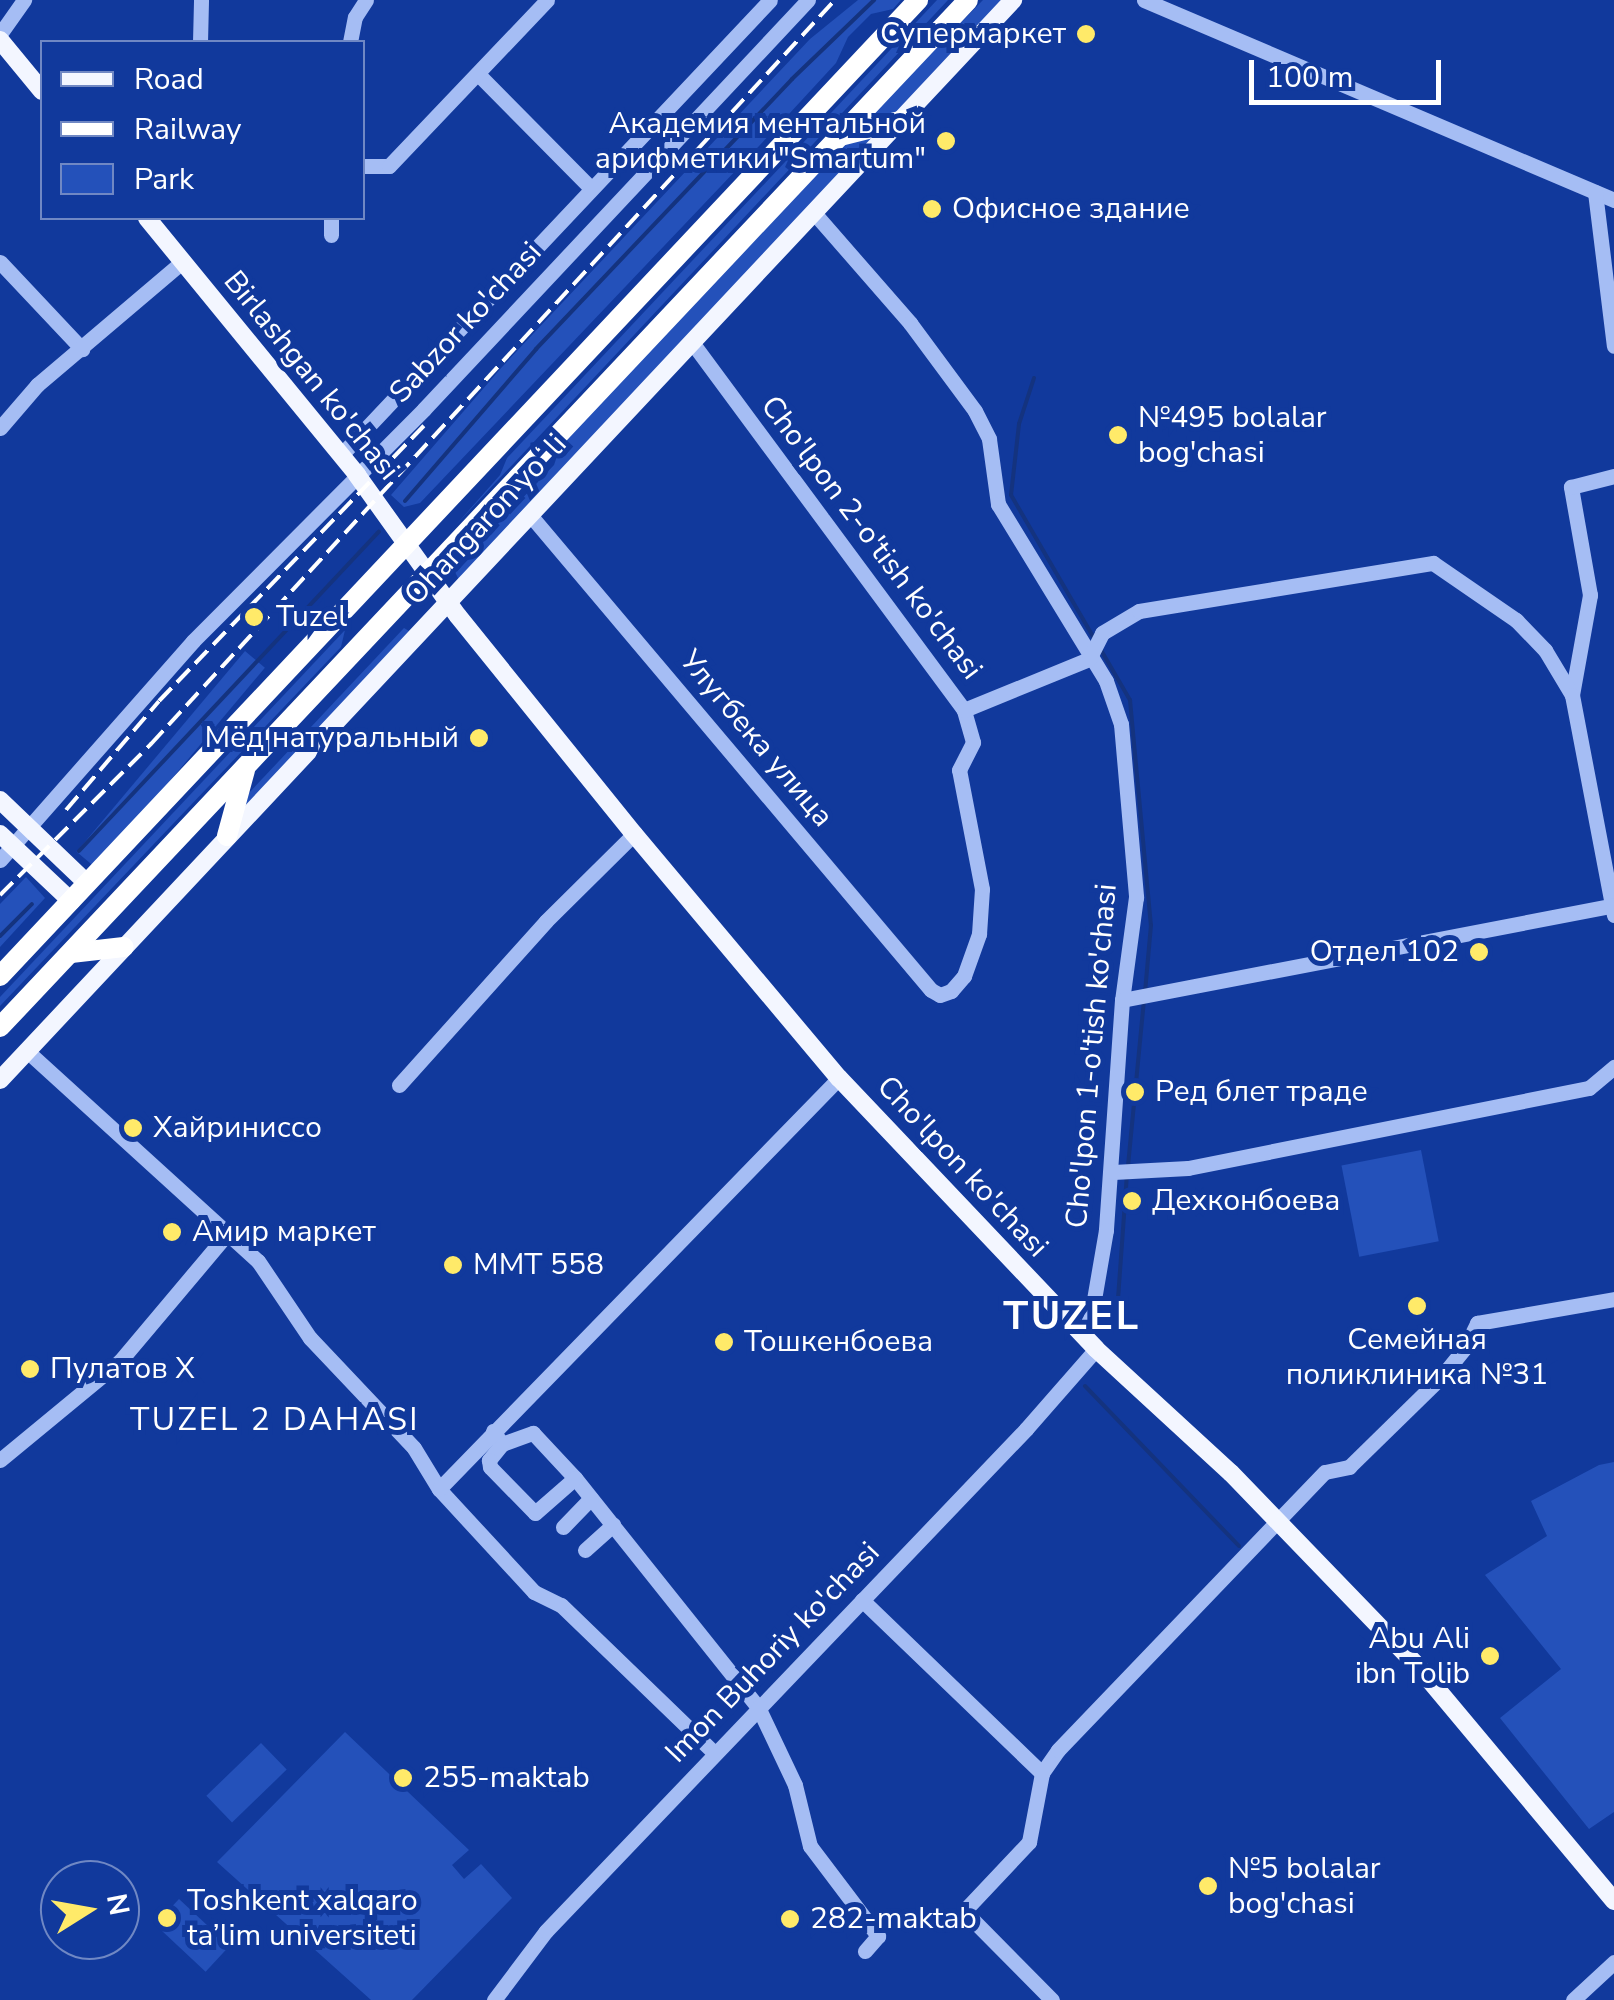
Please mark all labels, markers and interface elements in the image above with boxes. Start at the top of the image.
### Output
place label: Супермаркет [880,16,1066,52]
marker: Супермаркет [1075,23,1097,45]
legend [40,40,365,220]
scale bar [1254,40,1446,102]
text: 100 m [1266,57,1353,98]
text: Road [134,59,204,100]
place label: Академия ментальной арифметики "Smartum" [595,106,926,176]
text: Railway [134,109,242,150]
marker: Академия ментальной арифметики "Smartum" [935,130,957,152]
text: Park [134,159,194,200]
place label: Офисное здание [952,191,1190,227]
marker: Офисное здание [921,198,943,220]
street label: Sabzor ko'chasi [382,235,550,411]
street label: Birlashgan ko'chasi [216,264,406,488]
street label: Cho'lpon 2-o'tish ko'chasi [753,389,989,687]
place label: №495 bolalar bog'chasi [1138,400,1327,470]
marker: №495 bolalar bog'chasi [1107,424,1129,446]
street label: Ohangaron yoʻli [397,427,575,613]
place label: Tuzel [276,599,347,635]
marker: Tuzel [241,604,267,630]
street label: Улугбека улица [672,643,840,835]
place label: Мёд натуральный [204,720,459,756]
marker: Мёд натуральный [468,727,490,749]
street label: Cho'lpon 1-o'tish ko'chasi [1059,882,1125,1230]
place label: Отдел 102 [1310,934,1459,970]
marker: Отдел 102 [1468,941,1490,963]
street label: Cho'lpon ko'chasi [869,1069,1055,1265]
place label: Ред блет траде [1155,1074,1368,1110]
marker: Ред блет траде [1124,1081,1146,1103]
place label: Хайриниссо [153,1110,322,1146]
marker: Хайриниссо [122,1117,144,1139]
place label: Дехконбоева [1152,1183,1341,1219]
marker: Дехконбоева [1121,1190,1143,1212]
place label: Амир маркет [192,1214,376,1250]
marker: Амир маркет [161,1221,183,1243]
place label: MMT 558 [473,1247,604,1283]
marker: MMT 558 [442,1254,464,1276]
district label: TUZEL [1003,1292,1141,1340]
marker: Семейная поликлиника №31 [1406,1295,1428,1317]
place label: Семейная поликлиника №31 [1286,1322,1548,1392]
place label: Тошкенбоева [744,1324,933,1360]
marker: Тошкенбоева [713,1331,735,1353]
place label: Пулатов Х [50,1351,195,1387]
marker: Пулатов Х [19,1358,41,1380]
district label: TUZEL 2 DAHASI [130,1401,420,1439]
street label: Imon Buhoriy ko'chasi [658,1535,888,1771]
place label: Abu Ali ibn Tolib [1355,1621,1470,1692]
marker: Abu Ali ibn Tolib [1479,1645,1501,1667]
place label: 255-maktab [423,1760,590,1796]
marker: 255-maktab [392,1767,414,1789]
place label: №5 bolalar bog'chasi [1228,1851,1381,1922]
north arrow [40,1860,140,1960]
marker: №5 bolalar bog'chasi [1197,1875,1219,1897]
place label: Toshkent xalqaro ta’lim universiteti [187,1883,418,1954]
text: N [97,1891,138,1919]
place label: 282-maktab [810,1901,977,1937]
marker: Toshkent xalqaro ta’lim universiteti [156,1907,178,1929]
marker: 282-maktab [779,1908,801,1930]

